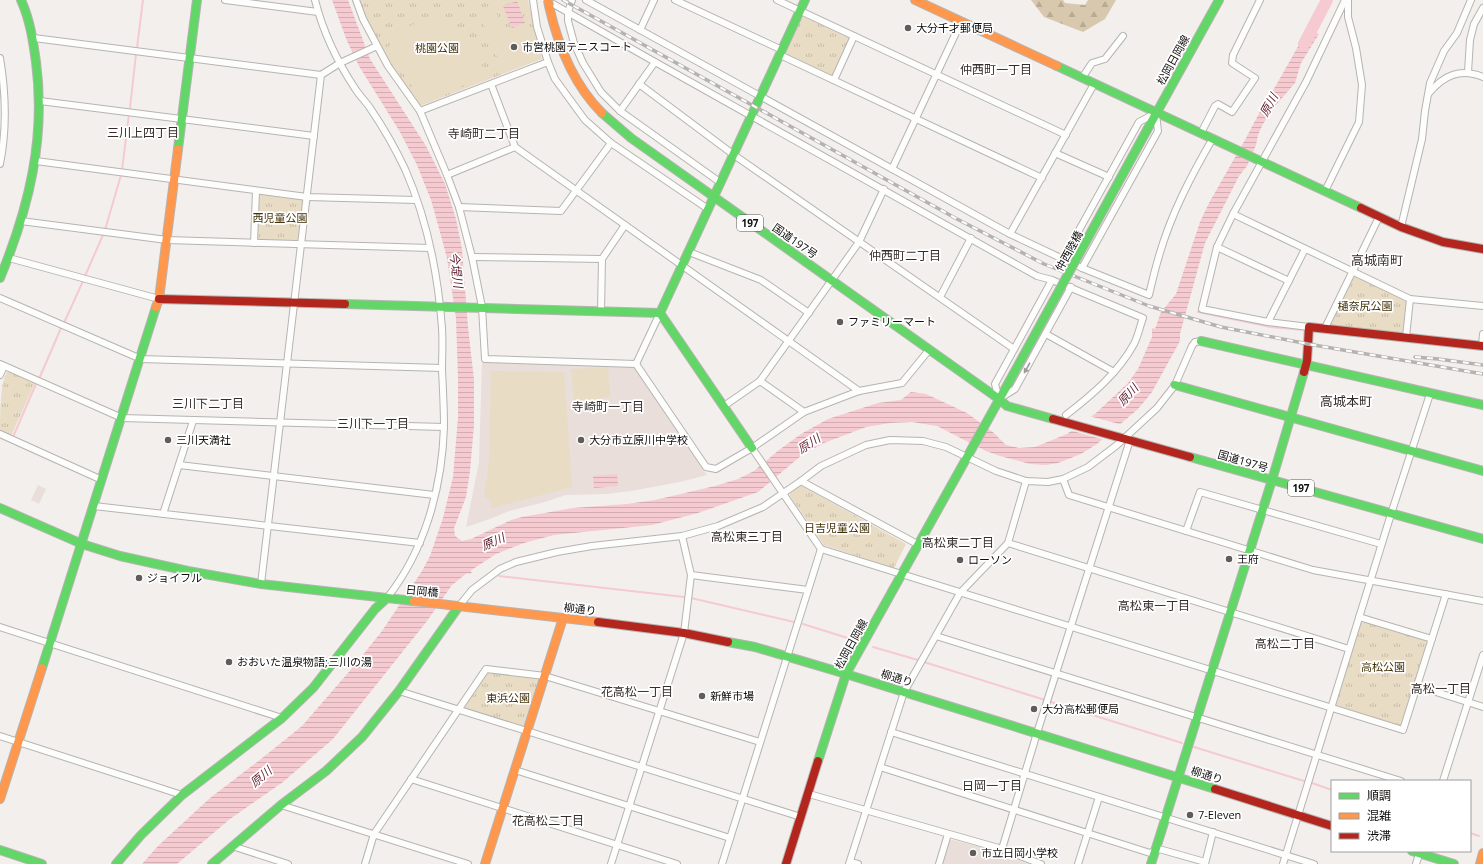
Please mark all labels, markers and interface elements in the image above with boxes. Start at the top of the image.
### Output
place label: 大分千才郵便局 [916,20,993,35]
marker: 大分千才郵便局 [903,23,913,33]
street label: 松岡日岡線 [1153,32,1192,87]
place label: 市営桃園テニスコート [522,39,632,54]
park label: 桃園公園 [415,40,459,55]
marker: 市営桃園テニスコート [509,42,519,52]
district label: 仲西町一丁目 [960,61,1032,78]
water label: 原川 [1255,88,1283,119]
district label: 三川上四丁目 [107,124,179,141]
district label: 寺崎町二丁目 [448,125,520,142]
park label: 西児童公園 [253,210,308,225]
road number: 197 [737,215,763,231]
street label: 国道197号 [770,220,821,262]
street label: 仲西陸橋 [1051,228,1086,274]
district label: 仲西町二丁目 [869,247,941,264]
water label: 今堤川 [446,251,467,291]
district label: 高城南町 [1351,251,1403,269]
park label: 樋奈尻公園 [1338,298,1393,313]
place label: ファミリーマート [848,314,936,329]
marker: ファミリーマート [835,317,845,327]
one-way arrow [1023,362,1030,374]
water label: 原川 [1113,379,1143,409]
district label: 高城本町 [1320,392,1372,410]
district label: 三川下二丁目 [172,395,244,412]
district label: 寺崎町一丁目 [572,398,644,415]
district label: 三川下一丁目 [337,415,409,432]
water label: 原川 [794,429,825,457]
place label: 三川天満社 [176,432,231,447]
place label: 大分市立原川中学校 [589,432,688,447]
marker: 三川天満社 [163,435,173,445]
marker: 大分市立原川中学校 [576,435,586,445]
street label: 国道197号 [1216,446,1270,475]
road number: 197 [1288,480,1314,496]
park label: 日吉児童公園 [804,520,870,535]
water label: 原川 [478,528,509,554]
district label: 高松東三丁目 [711,528,783,545]
district label: 高松東二丁目 [922,534,994,551]
place label: 王府 [1237,551,1259,566]
place label: ローソン [968,552,1012,567]
marker: 王府 [1224,554,1234,564]
marker: ローソン [955,555,965,565]
place label: ジョイフル [147,570,202,585]
marker: ジョイフル [134,573,144,583]
street label: 日岡橋 [405,581,439,600]
district label: 高松東一丁目 [1118,597,1190,614]
street label: 柳通り [563,599,597,618]
street label: 松岡日岡線 [831,616,870,671]
district label: 高松二丁目 [1255,635,1315,652]
place label: おおいた温泉物語;三川の湯 [237,654,372,669]
marker: おおいた温泉物語;三川の湯 [224,657,234,667]
park label: 高松公園 [1361,659,1405,674]
street label: 柳通り [879,666,915,690]
district label: 高松一丁目 [1411,680,1471,697]
district label: 花高松一丁目 [601,683,673,700]
place label: 新鮮市場 [710,688,754,703]
park label: 東浜公園 [486,690,530,705]
marker: 新鮮市場 [697,691,707,701]
place label: 大分高松郵便局 [1042,701,1119,716]
marker: 大分高松郵便局 [1029,704,1039,714]
water label: 原川 [246,761,277,791]
street label: 柳通り [1189,763,1225,787]
district label: 日岡一丁目 [962,777,1022,794]
legend [1331,780,1471,852]
text: 順調 [1367,787,1391,804]
place label: 7-Eleven [1198,807,1241,822]
text: 混雑 [1367,807,1391,824]
marker: 7-Eleven [1185,810,1195,820]
district label: 花高松二丁目 [512,812,584,829]
text: 渋滞 [1367,827,1391,844]
place label: 市立日岡小学校 [981,845,1058,860]
marker: 市立日岡小学校 [968,848,978,858]

